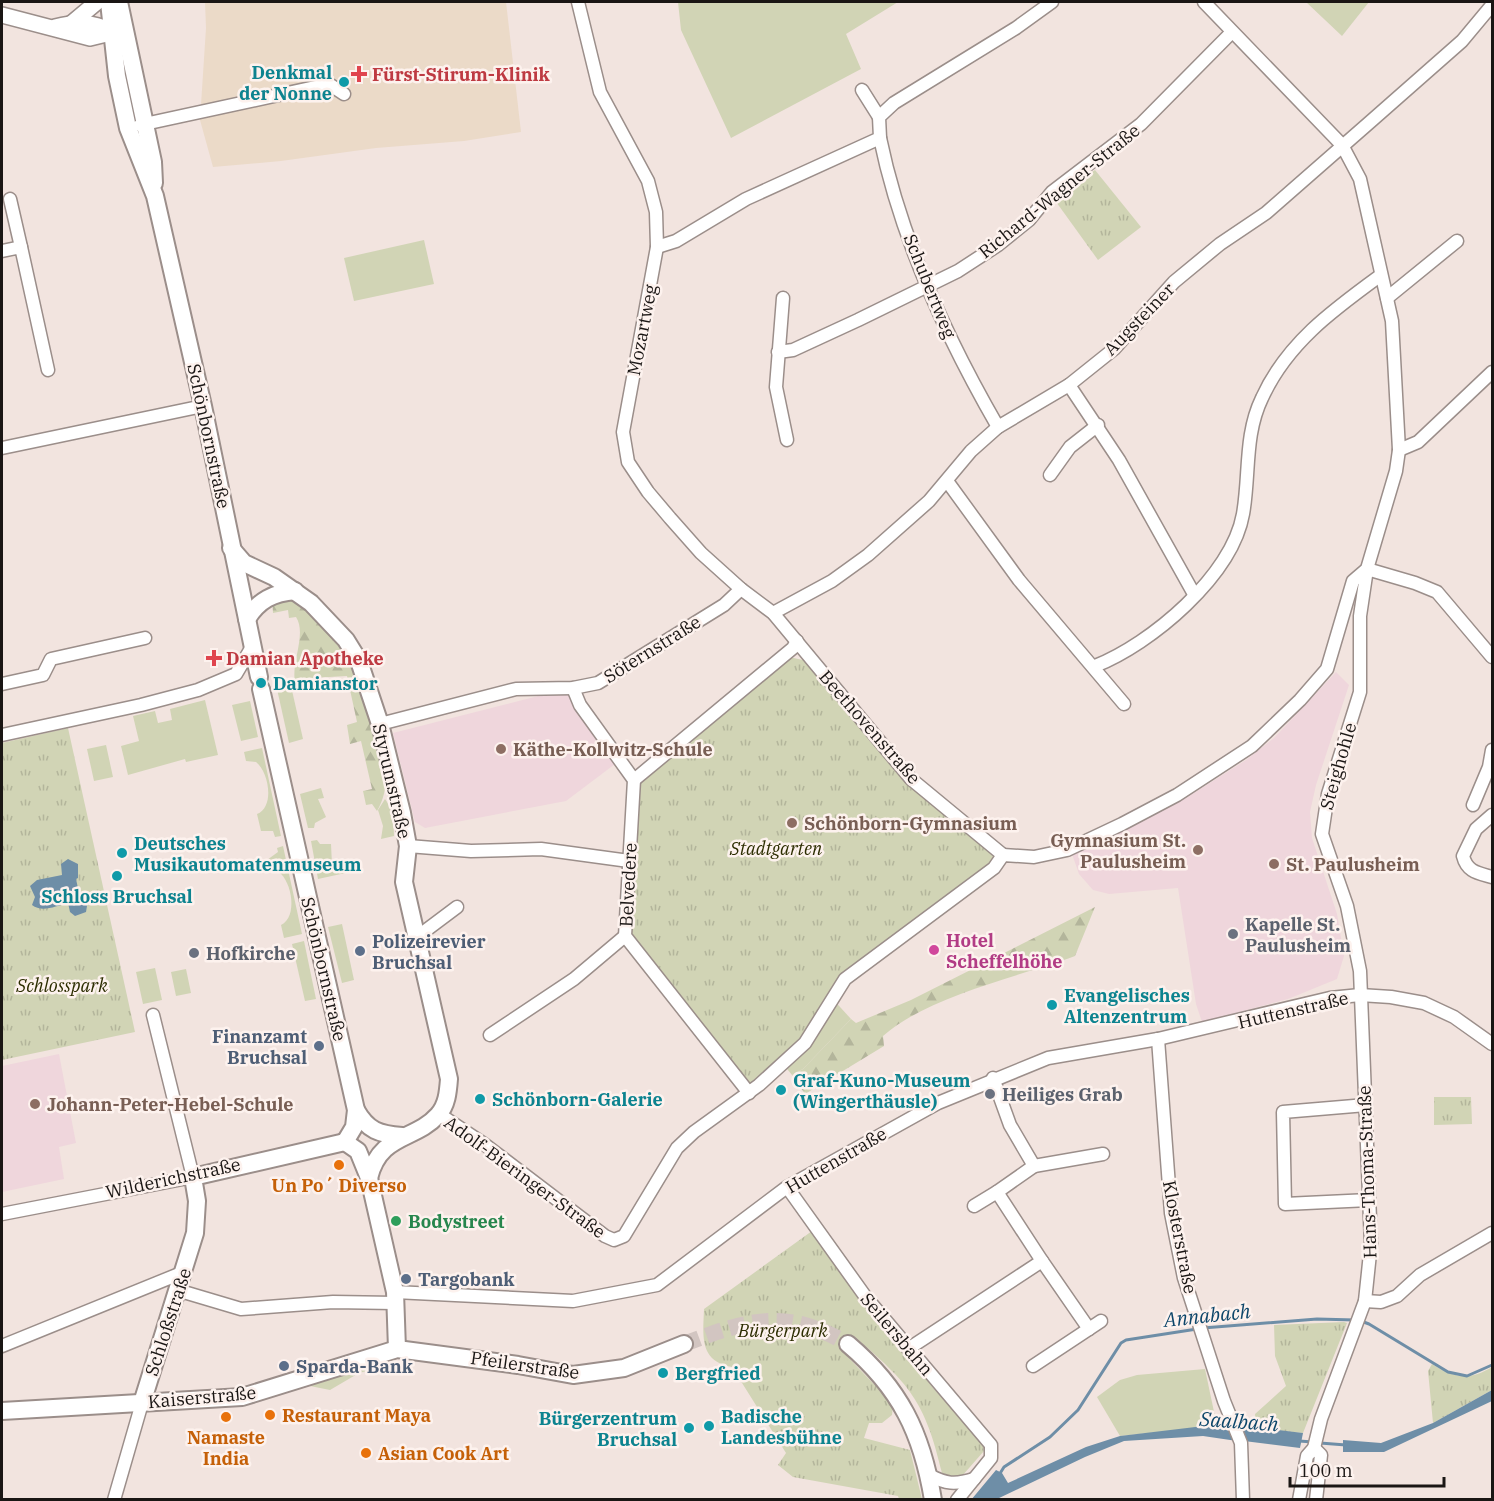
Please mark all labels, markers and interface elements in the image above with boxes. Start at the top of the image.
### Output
place label: Denkmal der Nonne [239,61,332,105]
place label: Fürst-Stirum-Klinik [372,63,551,86]
marker: Fürst-Stirum-Klinik [350,65,368,83]
marker: Denkmal der Nonne [337,75,351,89]
street label: Richard-Wagner-Straße [974,119,1144,263]
street label: Schubertweg [899,230,961,342]
street label: Augsteiner [1099,278,1179,360]
street label: Mozartweg [622,282,662,378]
street label: Schönbornstraße [182,362,236,510]
street label: Söternstraße [599,610,705,688]
place label: Damian Apotheke [226,647,384,670]
marker: Damian Apotheke [207,651,221,665]
street label: Beethovenstraße [814,665,926,789]
place label: Damianstor [273,672,378,695]
marker: Damianstor [254,676,268,690]
street label: Steighohle [1315,720,1361,812]
street label: Styrumstraße [368,721,416,841]
place label: Käthe-Kollwitz-Schule [513,738,713,761]
marker: Käthe-Kollwitz-Schule [494,742,508,756]
place label: Schönborn-Gymnasium [804,812,1018,835]
marker: Schönborn-Gymnasium [785,816,799,830]
place label: Gymnasium St. Paulusheim [1050,829,1187,873]
place label: Deutsches Musikautomatenmuseum [134,832,362,876]
park label: Stadtgarten [729,837,823,860]
street label: Belvedere [614,842,642,928]
marker: Gymnasium St. Paulusheim [1191,843,1205,857]
marker: Deutsches Musikautomatenmuseum [115,846,129,860]
place label: St. Paulusheim [1286,853,1420,876]
marker: St. Paulusheim [1267,857,1281,871]
marker: Schloss Bruchsal [110,869,124,883]
place label: Schloss Bruchsal [41,885,193,908]
street label: Schönbornstraße [296,895,352,1043]
place label: Kapelle St. Paulusheim [1245,913,1352,957]
marker: Kapelle St. Paulusheim [1226,927,1240,941]
place label: Hotel Scheffelhöhe [946,929,1062,973]
place label: Polizeirevier Bruchsal [372,930,486,974]
place label: Hofkirche [206,942,296,965]
marker: Hotel Scheffelhöhe [927,943,941,957]
marker: Polizeirevier Bruchsal [353,944,367,958]
marker: Hofkirche [187,946,201,960]
park label: Schlosspark [15,974,108,997]
place label: Evangelisches Altenzentrum [1064,984,1190,1028]
street label: Huttenstraße [1235,986,1351,1034]
marker: Evangelisches Altenzentrum [1045,998,1059,1012]
place label: Finanzamt Bruchsal [212,1025,307,1069]
marker: Finanzamt Bruchsal [312,1039,326,1053]
place label: Graf-Kuno-Museum (Wingerthäusle) [793,1069,971,1113]
marker: Graf-Kuno-Museum (Wingerthäusle) [774,1083,788,1097]
place label: Heiliges Grab [1002,1083,1123,1106]
street label: Hans-Thoma-Straße [1352,1085,1382,1259]
marker: Heiliges Grab [983,1087,997,1101]
place label: Schönborn-Galerie [492,1088,663,1111]
marker: Schönborn-Galerie [473,1092,487,1106]
place label: Johann-Peter-Hebel-Schule [47,1093,294,1116]
marker: Johann-Peter-Hebel-Schule [28,1097,42,1111]
street label: Adolf-Bieringer-Straße [440,1111,610,1243]
street label: Huttenstraße [781,1122,891,1198]
street label: Wilderichstraße [104,1153,242,1203]
marker: Un Po´ Diverso [332,1158,346,1172]
place label: Un Po´ Diverso [271,1174,407,1197]
street label: Klosterstraße [1158,1178,1202,1296]
place label: Bodystreet [408,1210,505,1233]
marker: Bodystreet [389,1214,403,1228]
street label: Schloßstraße [140,1265,196,1379]
place label: Targobank [418,1268,515,1291]
marker: Targobank [399,1272,413,1286]
street label: Seilersbahn [856,1288,938,1380]
water label: Annabach [1160,1297,1252,1333]
park label: Bürgerpark [737,1319,828,1342]
street label: Pfeilerstraße [469,1346,581,1384]
place label: Sparda-Bank [296,1355,414,1378]
marker: Sparda-Bank [277,1359,291,1373]
place label: Bergfried [675,1362,761,1385]
marker: Bergfried [656,1366,670,1380]
street label: Kaiserstraße [147,1381,257,1413]
place label: Restaurant Maya [282,1404,431,1427]
place label: Badische Landesbühne [721,1405,842,1449]
water label: Saalbach [1198,1405,1279,1437]
place label: Bürgerzentrum Bruchsal [539,1407,678,1451]
marker: Restaurant Maya [263,1408,277,1422]
marker: Namaste India [219,1410,233,1424]
marker: Badische Landesbühne [702,1419,716,1433]
marker: Bürgerzentrum Bruchsal [682,1421,696,1435]
place label: Namaste India [187,1426,265,1470]
place label: Asian Cook Art [378,1442,509,1465]
marker: Asian Cook Art [359,1446,373,1460]
scale bar [1290,1450,1444,1488]
text: 100 m [1299,1459,1353,1482]

